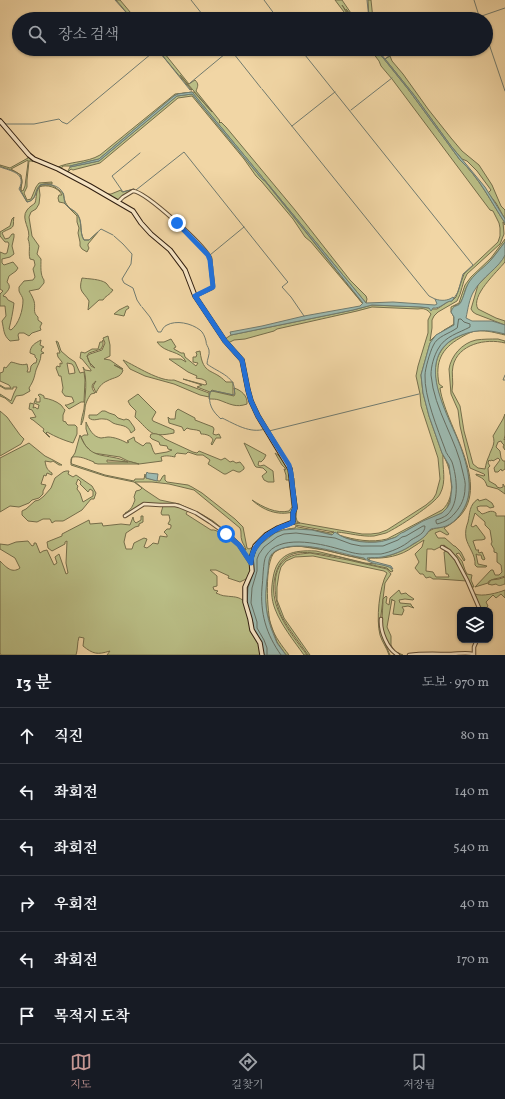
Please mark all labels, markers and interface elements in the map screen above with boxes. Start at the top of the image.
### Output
search box [12,12,493,56]
icon: search [26,23,48,45]
text: 장소 검색 [58,25,119,46]
route end [168,214,186,232]
route start [217,525,235,543]
map controls [457,607,493,643]
button: layers [457,607,493,643]
text: 13 분 [16,672,51,695]
text: 도보 · 970 m [422,674,489,692]
icon: ahead [16,725,38,747]
text: 직진 [54,727,83,748]
text: 80 m [460,727,489,745]
icon: left [16,781,38,803]
text: 좌회전 [54,783,97,804]
text: 140 m [455,783,489,801]
icon: left [16,837,38,859]
text: 좌회전 [54,839,97,860]
text: 540 m [453,839,489,857]
icon: right [16,893,38,915]
text: 우회전 [54,895,97,916]
text: 40 m [460,895,489,913]
icon: left [16,949,38,971]
text: 좌회전 [54,951,97,972]
text: 170 m [456,951,489,969]
icon: arrive [16,1005,38,1027]
text: 목적지 도착 [54,1007,129,1028]
tab: 지도 [70,1051,92,1093]
tab: 길찾기 [232,1051,263,1093]
tab: 저장됨 [403,1051,435,1093]

